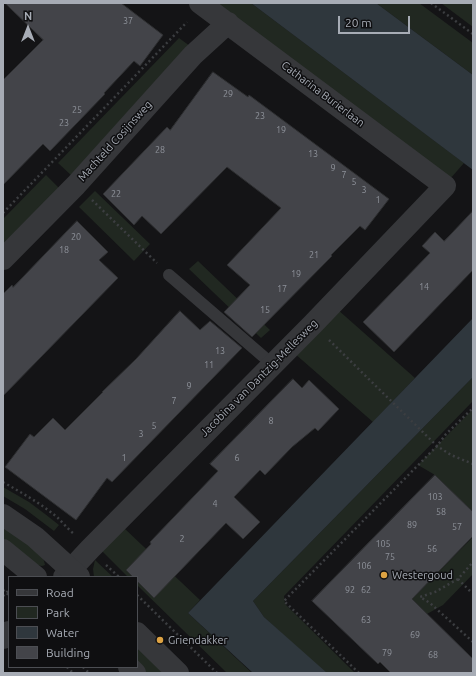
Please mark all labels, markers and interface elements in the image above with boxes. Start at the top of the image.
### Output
north arrow [8,8,48,48]
scale bar [340,8,412,34]
text: N [24,10,32,22]
house number: 37 [123,16,133,26]
text: 20 m [345,16,372,29]
street label: Catharina Burierlaan [279,58,367,130]
house number: 29 [223,89,233,99]
street label: Machteld Cosijnsweg [75,98,155,184]
house number: 25 [72,105,82,115]
house number: 23 [255,111,265,121]
house number: 23 [59,118,69,128]
house number: 19 [276,125,286,135]
house number: 28 [155,145,165,155]
house number: 13 [308,149,318,159]
house number: 9 [330,163,336,173]
house number: 7 [341,170,347,180]
house number: 5 [351,177,357,187]
house number: 3 [361,185,367,195]
house number: 22 [111,189,121,199]
house number: 1 [375,195,381,205]
house number: 20 [71,232,81,242]
house number: 18 [59,245,69,255]
house number: 21 [309,250,319,260]
house number: 19 [291,269,301,279]
house number: 14 [419,282,429,292]
house number: 17 [277,284,287,294]
house number: 15 [260,305,270,315]
street label: Jacobina van Dantzig-Mellesweg [198,317,320,439]
house number: 13 [215,346,225,356]
house number: 11 [204,360,214,370]
house number: 9 [186,381,192,391]
house number: 7 [171,396,177,406]
house number: 8 [268,416,274,426]
house number: 5 [151,421,157,431]
house number: 3 [138,429,144,439]
house number: 1 [121,453,127,463]
house number: 6 [234,453,240,463]
house number: 103 [427,492,443,502]
house number: 4 [212,499,218,509]
house number: 58 [436,507,446,517]
house number: 89 [407,520,417,530]
house number: 57 [452,522,462,532]
house number: 2 [179,534,185,544]
house number: 105 [375,539,391,549]
house number: 56 [427,544,437,554]
house number: 75 [385,552,395,562]
house number: 106 [356,561,372,571]
place label: Westergoud [392,568,453,582]
marker: Westergoud [379,570,389,580]
legend [8,576,138,668]
house number: 92 [345,585,355,595]
house number: 62 [361,585,371,595]
text: Road [46,586,74,599]
text: Park [46,606,70,619]
house number: 63 [361,615,371,625]
text: Water [46,626,79,639]
house number: 69 [410,630,420,640]
place label: Griendakker [168,633,228,647]
marker: Griendakker [155,635,165,645]
text: Building [46,646,90,659]
house number: 79 [382,648,392,658]
house number: 68 [428,650,438,660]

